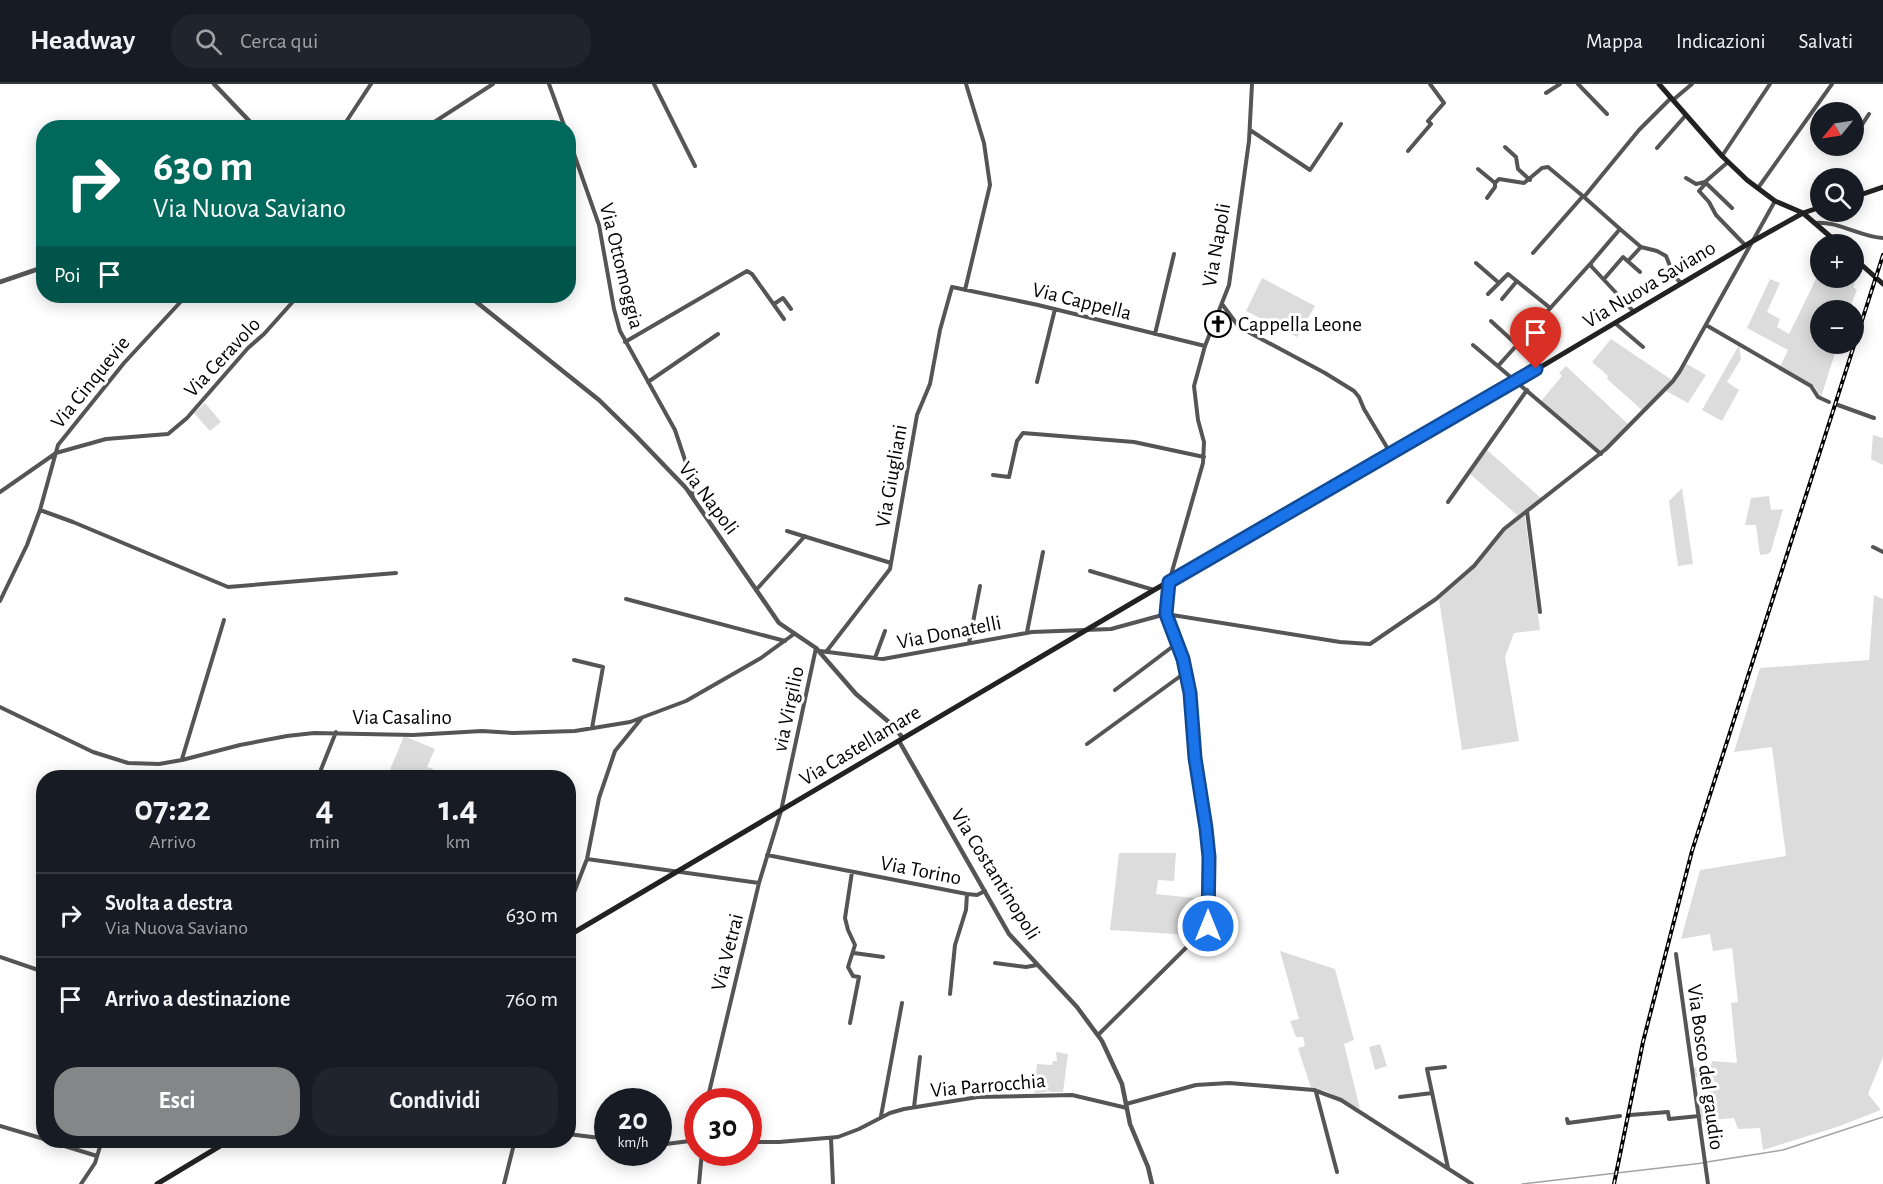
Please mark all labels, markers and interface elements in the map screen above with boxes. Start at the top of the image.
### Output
search box [171,14,591,68]
icon: search [192,25,225,58]
text: Headway [30,27,135,55]
text: Cerca qui [240,30,318,52]
text: Mappa [1586,31,1643,52]
text: Indicazioni [1676,31,1766,52]
text: Salvati [1799,31,1853,52]
north arrow [1810,102,1864,156]
map controls [1810,102,1864,354]
icon: right [54,144,132,222]
text: 630 m [153,146,254,188]
button: search [1810,168,1864,222]
text: Via Nuova Saviano [153,195,346,222]
street label: Via Ottomoggia [596,201,647,332]
street label: Via Napoli [1199,201,1234,289]
button: + [1810,234,1864,288]
street label: Via Nuova Saviano [1579,237,1719,332]
icon: arrive [93,258,126,291]
text: Poi [54,264,81,286]
street label: Via Cappella [1030,279,1134,324]
button: − [1810,300,1864,354]
pin [1510,307,1561,369]
church icon: Cappella Leone [1203,309,1233,339]
street label: Via Ceravolo [180,313,264,401]
place label: Cappella Leone [1238,314,1362,335]
icon: arrive [1519,316,1552,349]
street label: Via Cinquevie [47,332,134,432]
street label: Via Giugliani [872,423,911,529]
street label: Via Napoli [675,458,743,539]
street label: Via Donatelli [895,612,1003,653]
street label: via Virgilio [769,665,808,754]
street label: Via Castellamare [796,701,924,790]
street label: Via Casalino [352,707,452,728]
text: 07:22 [134,791,211,827]
text: 4 [316,791,334,827]
text: 1.4 [438,791,478,827]
street label: Via Costantinopoli [947,805,1044,943]
text: Arrivo [149,832,196,852]
text: min [309,832,340,852]
text: km [445,832,471,852]
street label: Via Torino [879,852,963,889]
text: Svolta a destra [105,892,233,914]
position arrow [1176,894,1240,958]
icon: right [54,899,87,932]
text: 630 m [506,904,558,926]
street label: Via Vetrai [708,911,747,993]
text: Via Nuova Saviano [105,918,248,938]
icon: arrive [54,983,87,1016]
street label: Via Bosco del gaudio [1683,983,1728,1151]
text: Arrivo a destinazione [105,988,290,1010]
text: 760 m [506,988,558,1010]
button: Esci [54,1067,300,1136]
button: Condividi [312,1067,558,1136]
street label: Via Parrocchia [929,1070,1047,1101]
speed limit sign: 30 [684,1088,762,1166]
text: 20 [618,1105,648,1135]
text: km/h [618,1135,648,1150]

